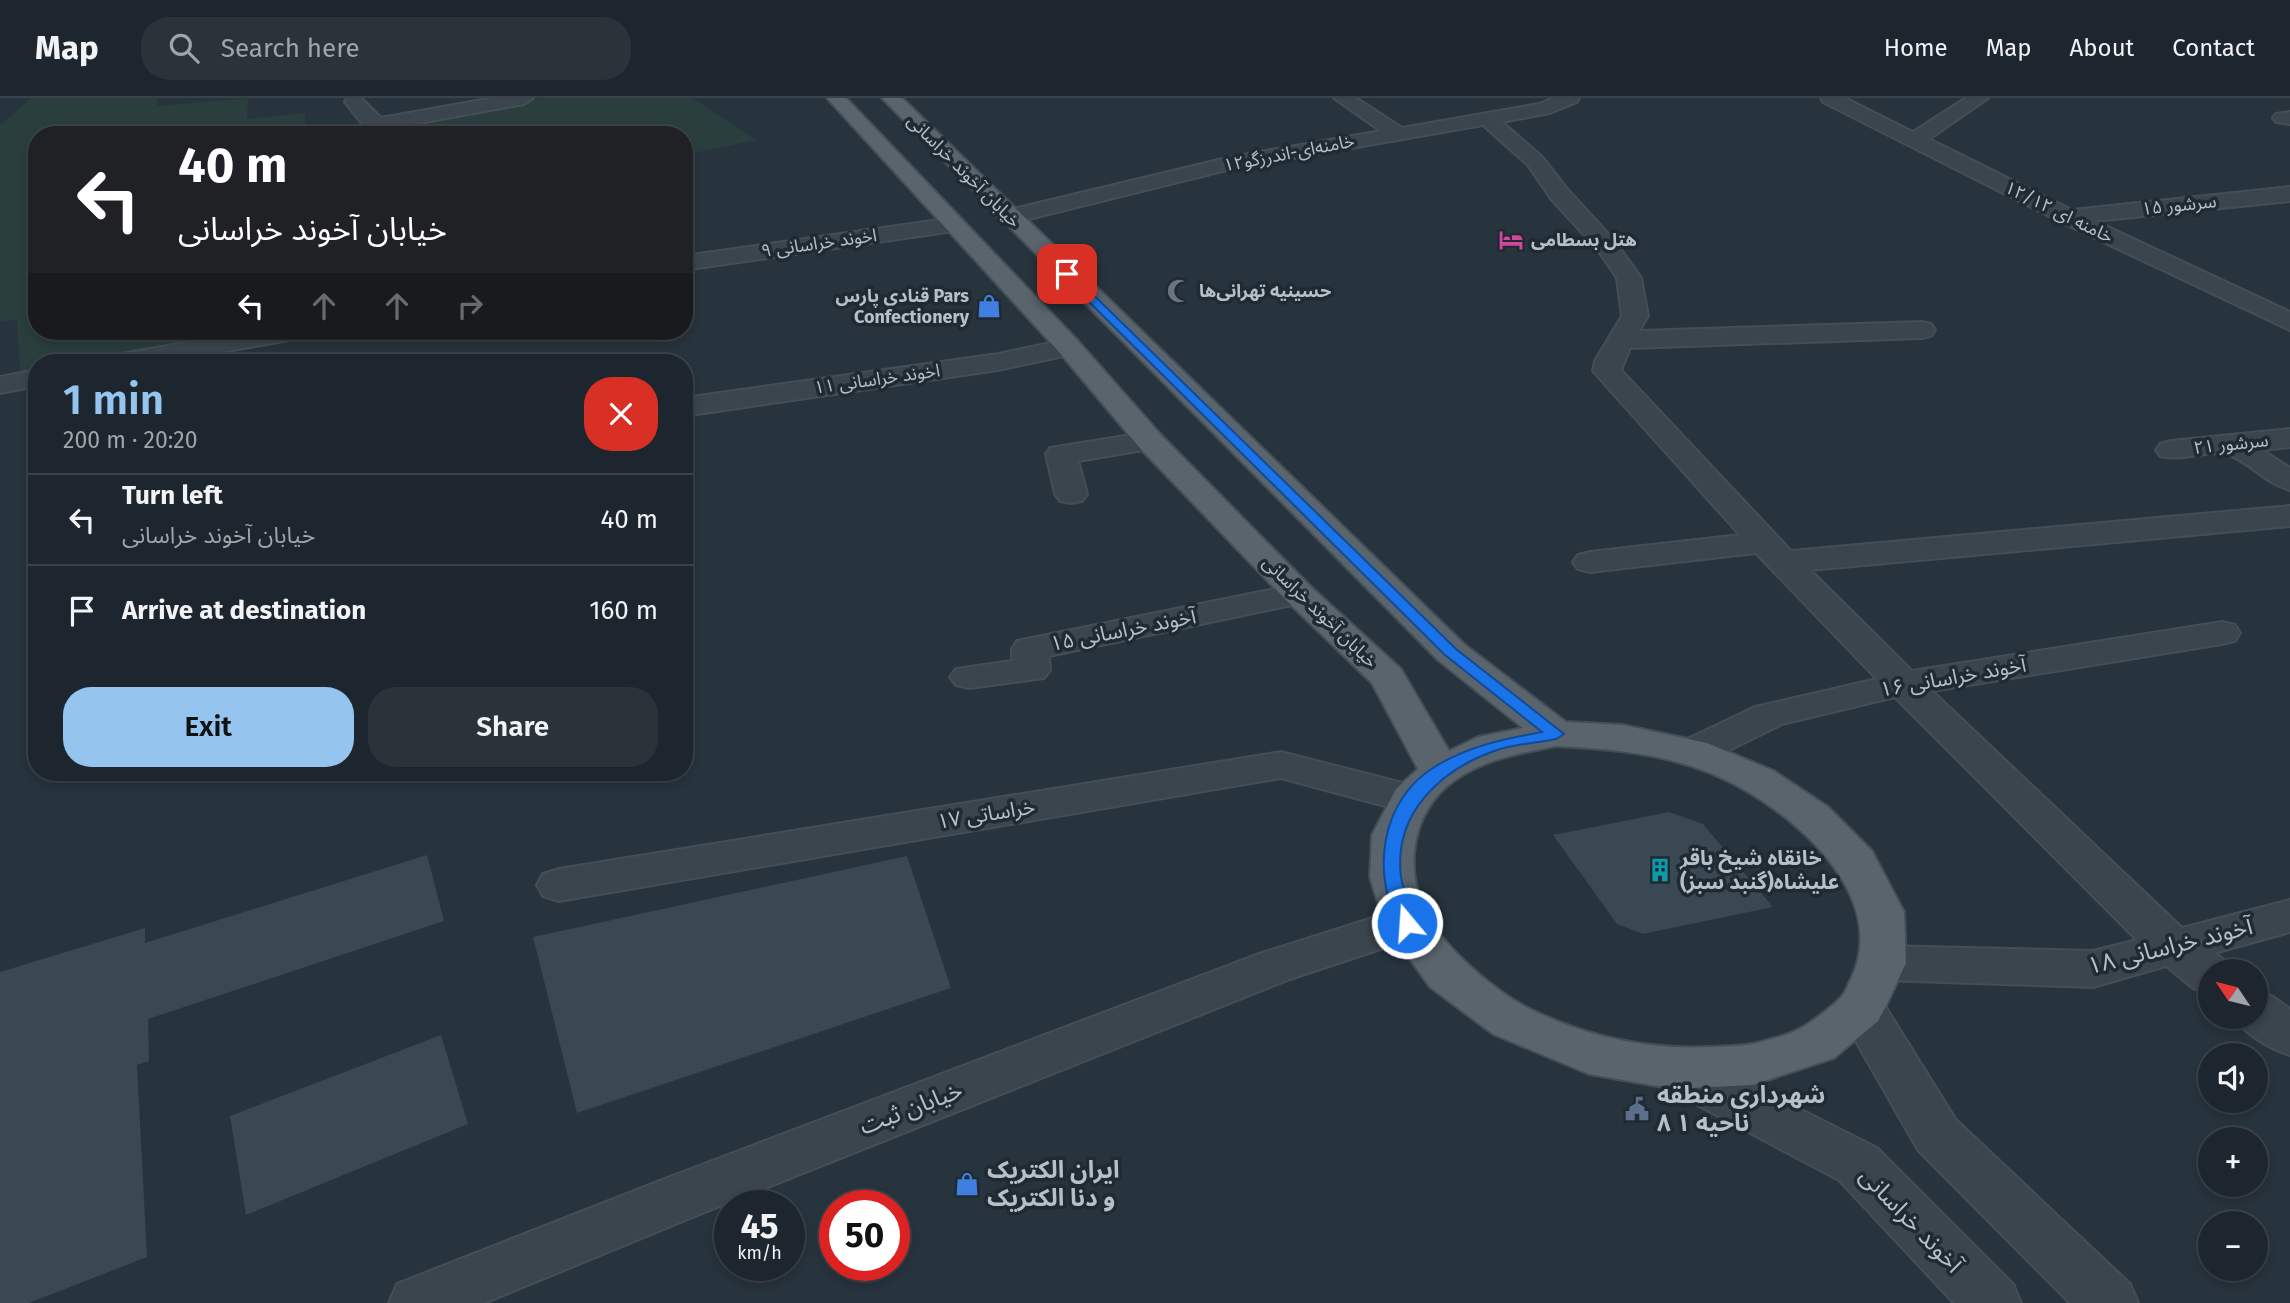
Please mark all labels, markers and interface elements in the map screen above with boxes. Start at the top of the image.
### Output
search box [141,17,631,80]
text: Map [35,28,99,68]
icon: search [165,29,203,67]
text: Search here [221,33,360,64]
text: Home [1884,34,1948,62]
text: Map [1986,34,2032,62]
text: About [2070,34,2134,62]
text: Contact [2172,34,2255,62]
street label: خیابان آخوند خراسانی [903,110,1025,232]
street label: خامنه‌ای-اندرزگو۱۲ [1222,129,1356,177]
text: 40 m [178,136,287,195]
icon: left [63,154,154,245]
street label: خامنه ای ۱۲/۱۲ [2001,176,2117,248]
street label: سرشور ۱۵ [2140,190,2218,220]
text: خیابان آخوند خراسانی [178,210,447,248]
street label: اخوند خراسانی ۹ [760,224,878,262]
hotel icon: هتل بسطامی [1497,226,1525,254]
place label: هتل بسطامی [1531,229,1637,251]
pin [1037,244,1097,304]
icon: arrive [1048,255,1086,293]
mosque icon: حسینیه تهرانی‌ها [1165,277,1193,305]
place label: حسینیه تهرانی‌ها [1199,280,1331,302]
place label: قنادی پارس Pars Confectionery [836,285,970,328]
icon: left [232,287,270,325]
icon: ahead [305,287,343,325]
icon: ahead [378,287,416,325]
icon: right [451,287,489,325]
shop icon: قنادی پارس Pars Confectionery [975,292,1003,320]
street label: اخوند خراسانی ۱۱ [813,359,941,399]
text: 1 min [63,375,164,425]
button: close [584,377,658,451]
text: 200 m · 20:20 [63,426,198,454]
street label: سرشور ۲۱ [2192,429,2270,459]
text: Turn left [122,480,223,511]
icon: left [63,501,101,539]
text: 40 m [600,504,658,535]
text: خیابان آخوند خراسانی [122,521,315,549]
street label: خیابان آخوند خراسانی [1258,552,1382,672]
icon: arrive [63,592,101,630]
text: Arrive at destination [122,595,366,626]
text: 160 m [589,595,658,626]
street label: آخوند خراسانی ۱۵ [1048,603,1199,657]
street label: آخوند خراسانی ۱۶ [1878,651,2029,703]
button: Exit [63,687,354,767]
button: Share [368,687,658,767]
street label: خراساتی ۱۷ [935,793,1037,835]
place label: خانقاه شیخ باقر علیشاه(گنبد سبز) [1679,845,1839,895]
building icon: خانقاه شیخ باقر علیشاه(گنبد سبز) [1646,856,1674,884]
position arrow [1370,886,1444,960]
street label: آخوند خراسانی ۱۸ [2085,912,2256,980]
north arrow [2198,959,2268,1029]
map controls [2198,959,2268,1281]
button: sound [2198,1043,2268,1113]
street label: خیابان ثبت [856,1076,966,1140]
place label: شهرداری منطقه ۸ ناحیه ۱ [1657,1081,1825,1137]
public building icon: شهرداری منطقه ۸ ناحیه ۱ [1623,1095,1651,1123]
button: + [2198,1127,2268,1197]
place label: ایران الکتریک و دنا الکتریک [987,1156,1120,1212]
street label: آخوند خراسانی [1854,1162,1969,1279]
shop icon: ایران الکتریک و دنا الکتریک [953,1170,981,1198]
speed limit sign: 50 [819,1190,910,1281]
text: 45 [740,1205,779,1247]
button: − [2198,1211,2268,1281]
text: km/h [737,1242,782,1264]

